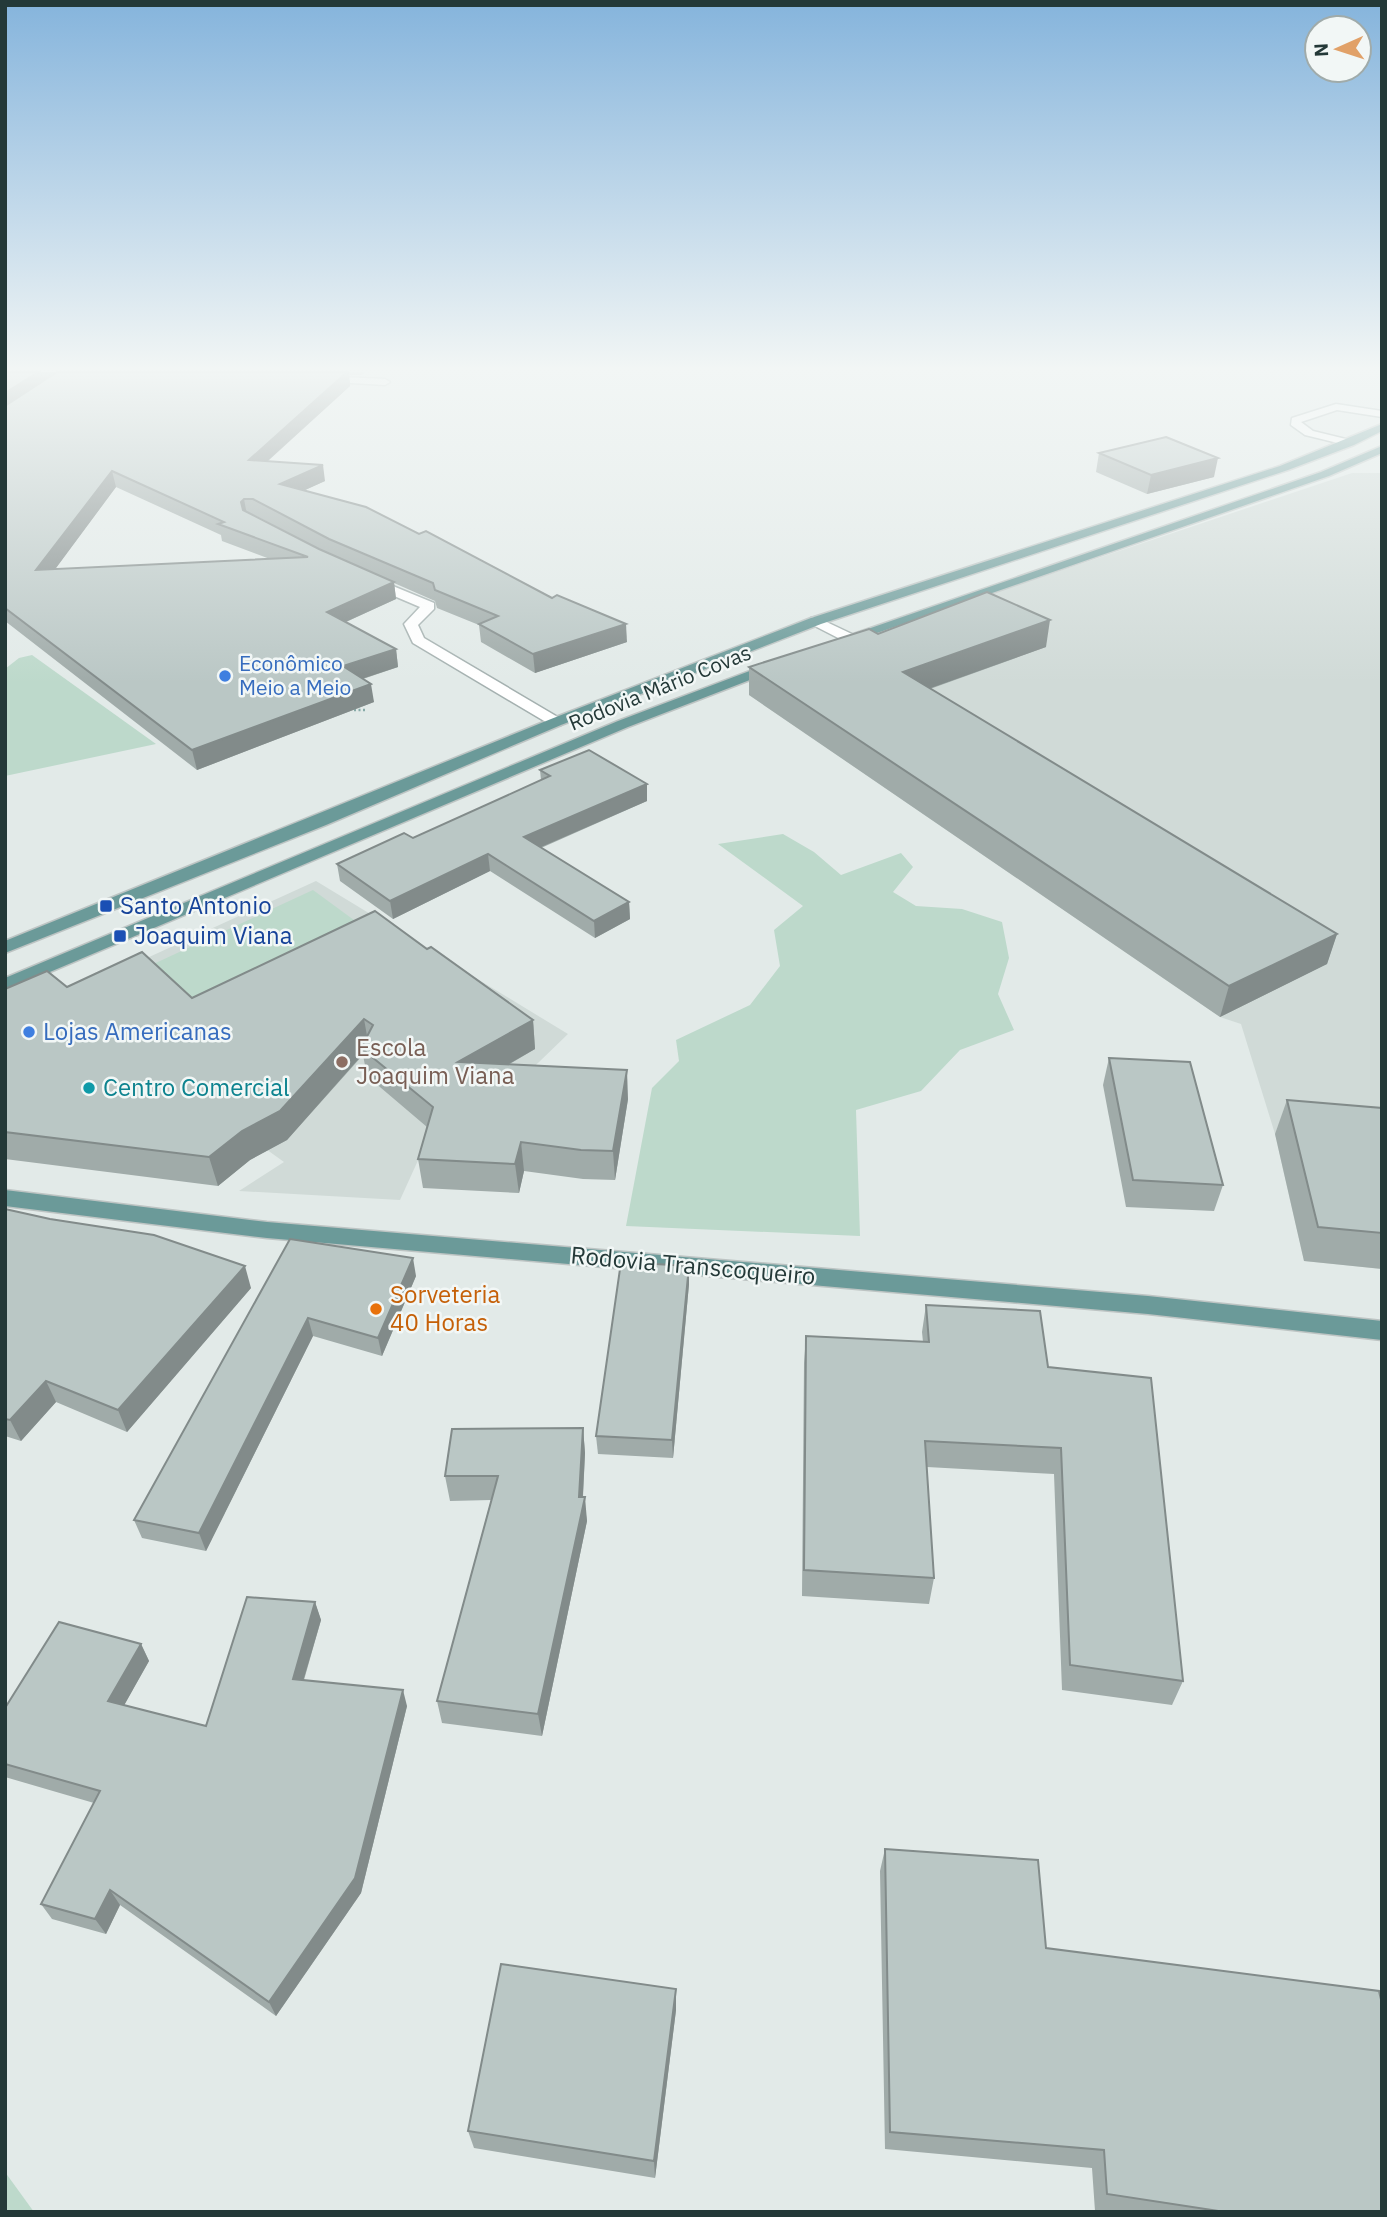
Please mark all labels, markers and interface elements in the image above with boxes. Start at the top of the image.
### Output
north arrow [1303,14,1373,84]
text: N [1309,42,1333,57]
street label: Rodovia Mário Covas [564,638,755,736]
place label: Econômico Meio a Meio [239,649,351,701]
marker: Econômico Meio a Meio [217,668,233,684]
place label: Santo Antonio [120,889,272,921]
marker: Santo Antonio [98,898,114,914]
place label: Joaquim Viana [134,919,293,951]
marker: Joaquim Viana [112,928,128,944]
place label: Lojas Americanas [43,1015,232,1047]
marker: Lojas Americanas [21,1024,37,1040]
place label: Escola Joaquim Viana [356,1031,515,1091]
marker: Escola Joaquim Viana [334,1054,350,1070]
place label: Centro Comercial [103,1071,290,1103]
marker: Centro Comercial [81,1080,97,1096]
street label: Rodovia Transcoqueiro [569,1238,817,1292]
place label: Sorveteria 40 Horas [390,1278,501,1338]
marker: Sorveteria 40 Horas [368,1301,384,1317]

